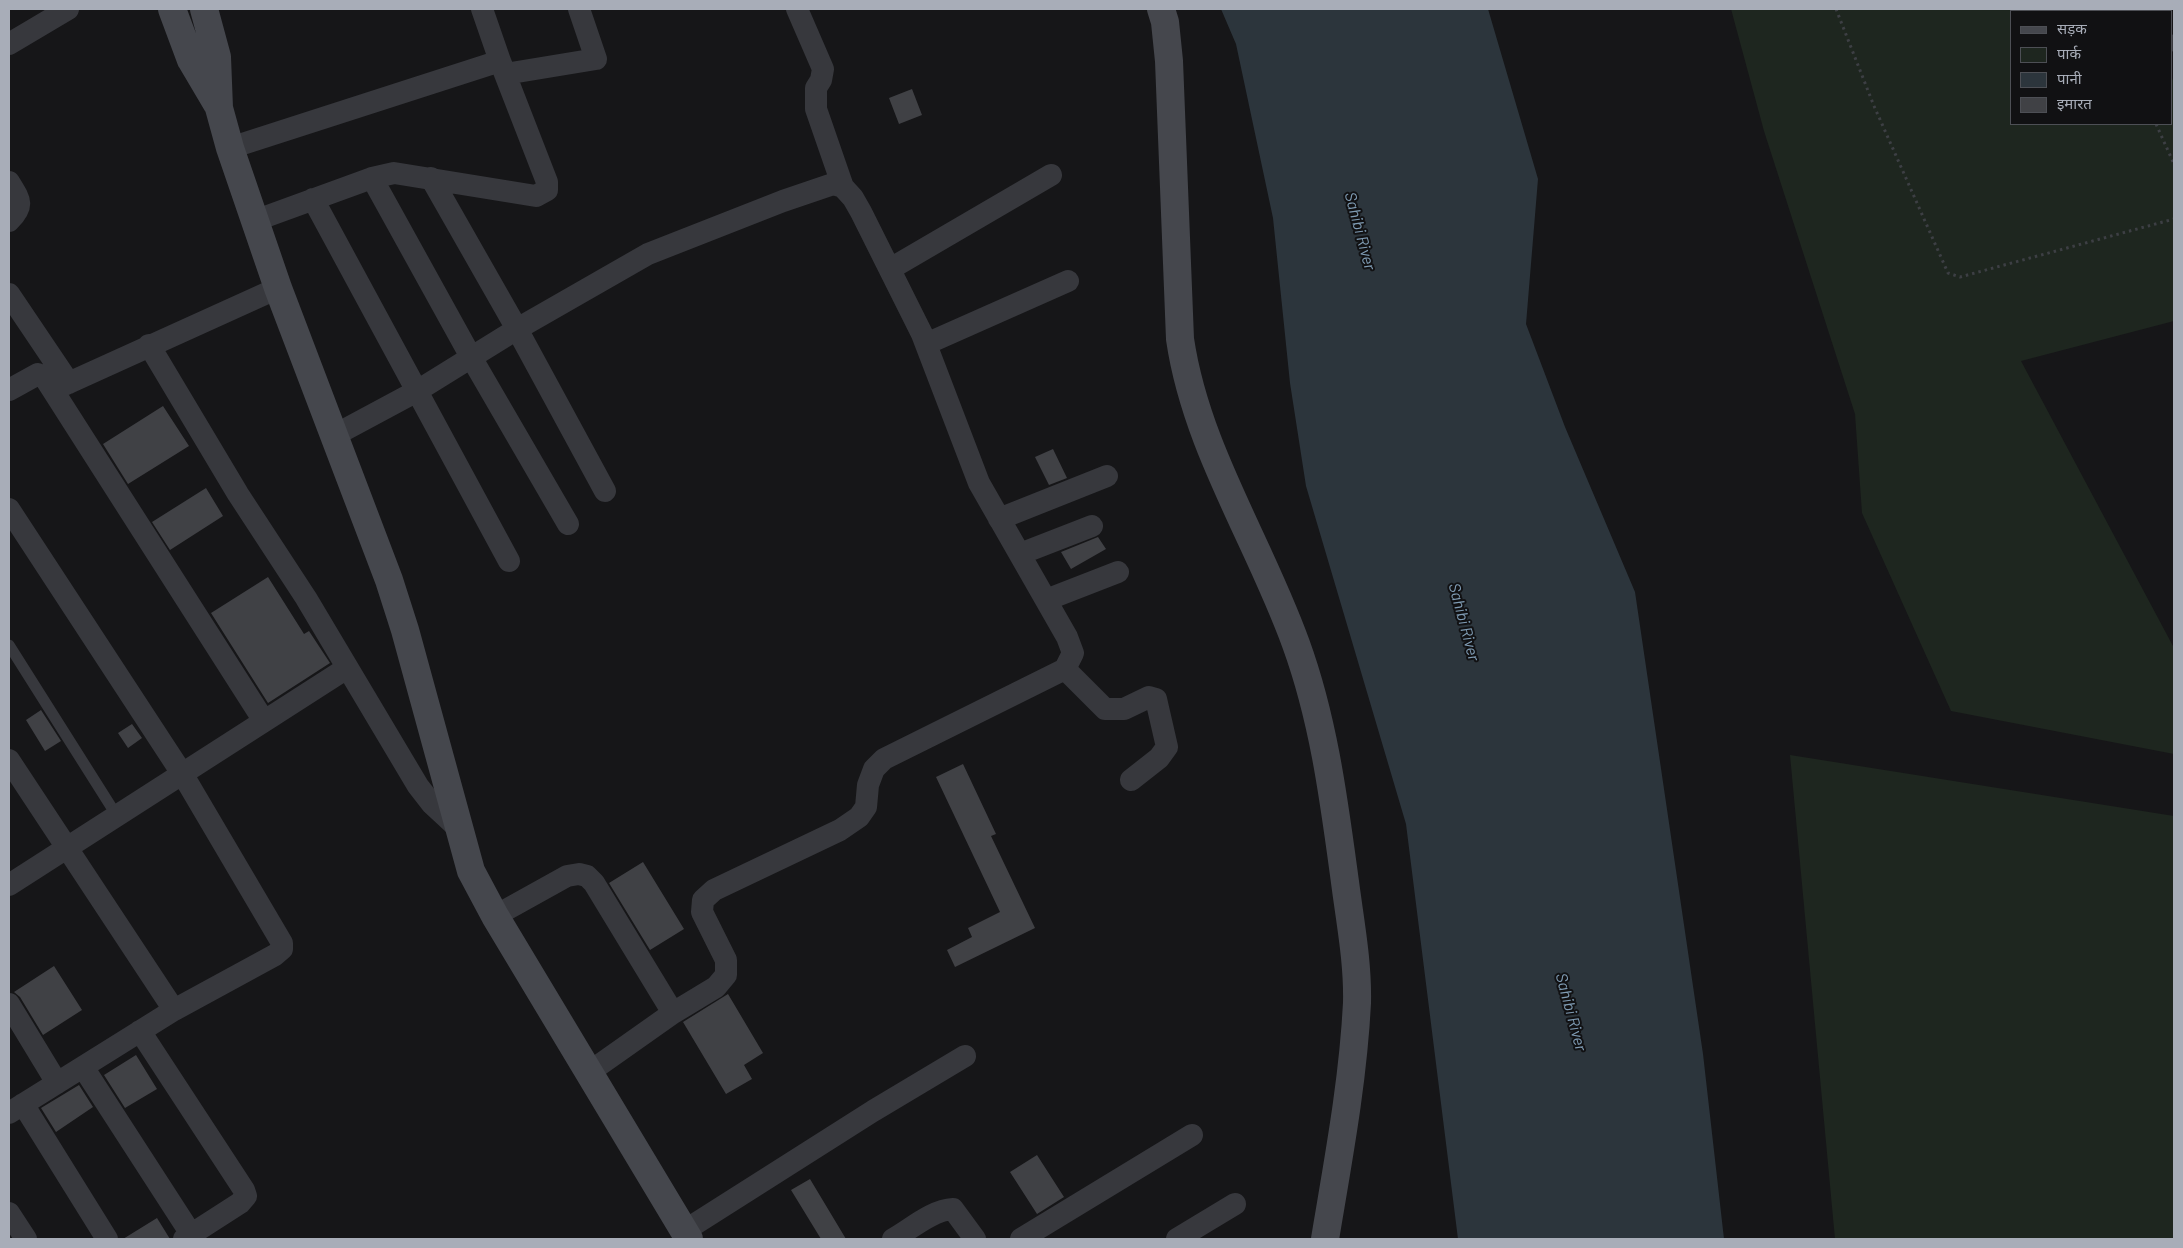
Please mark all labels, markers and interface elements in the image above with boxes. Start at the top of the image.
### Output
legend [2010,10,2173,125]
text: सड़क [2057,19,2087,37]
text: पार्क [2057,44,2081,62]
text: पानी [2057,69,2082,87]
text: इमारत [2057,94,2092,112]
water label: Sahibi River [1340,190,1380,272]
water label: Sahibi River [1444,581,1484,663]
water label: Sahibi River [1551,971,1591,1053]

